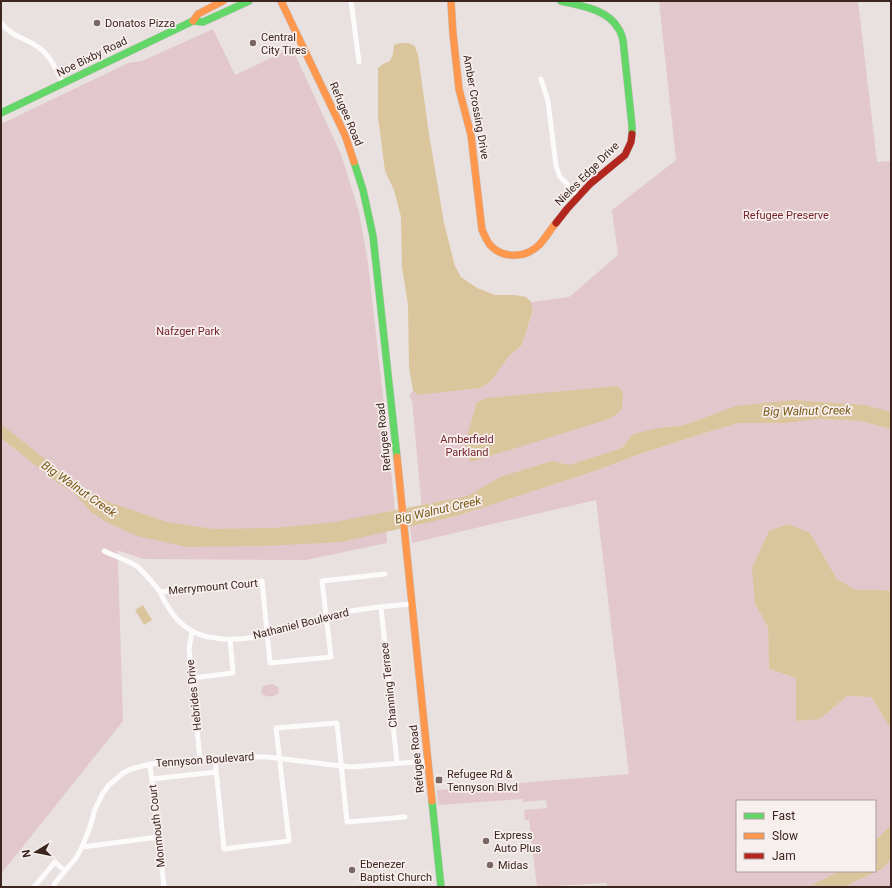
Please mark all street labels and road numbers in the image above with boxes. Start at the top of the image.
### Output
street label: Noe Bixby Road [55,34,129,80]
street label: Amber Crossing Drive [460,54,492,161]
street label: Refugee Road [327,80,365,148]
street label: Nieles Edge Drive [552,139,622,209]
street label: Refugee Road [374,402,394,472]
street label: Merrymount Court [168,577,259,597]
street label: Nathaniel Boulevard [252,606,350,642]
street label: Channing Terrace [378,642,400,728]
street label: Hebrides Drive [184,659,204,731]
street label: Refugee Road [407,724,427,794]
street label: Tennyson Boulevard [155,750,255,770]
street label: Monmouth Court [146,783,168,868]

